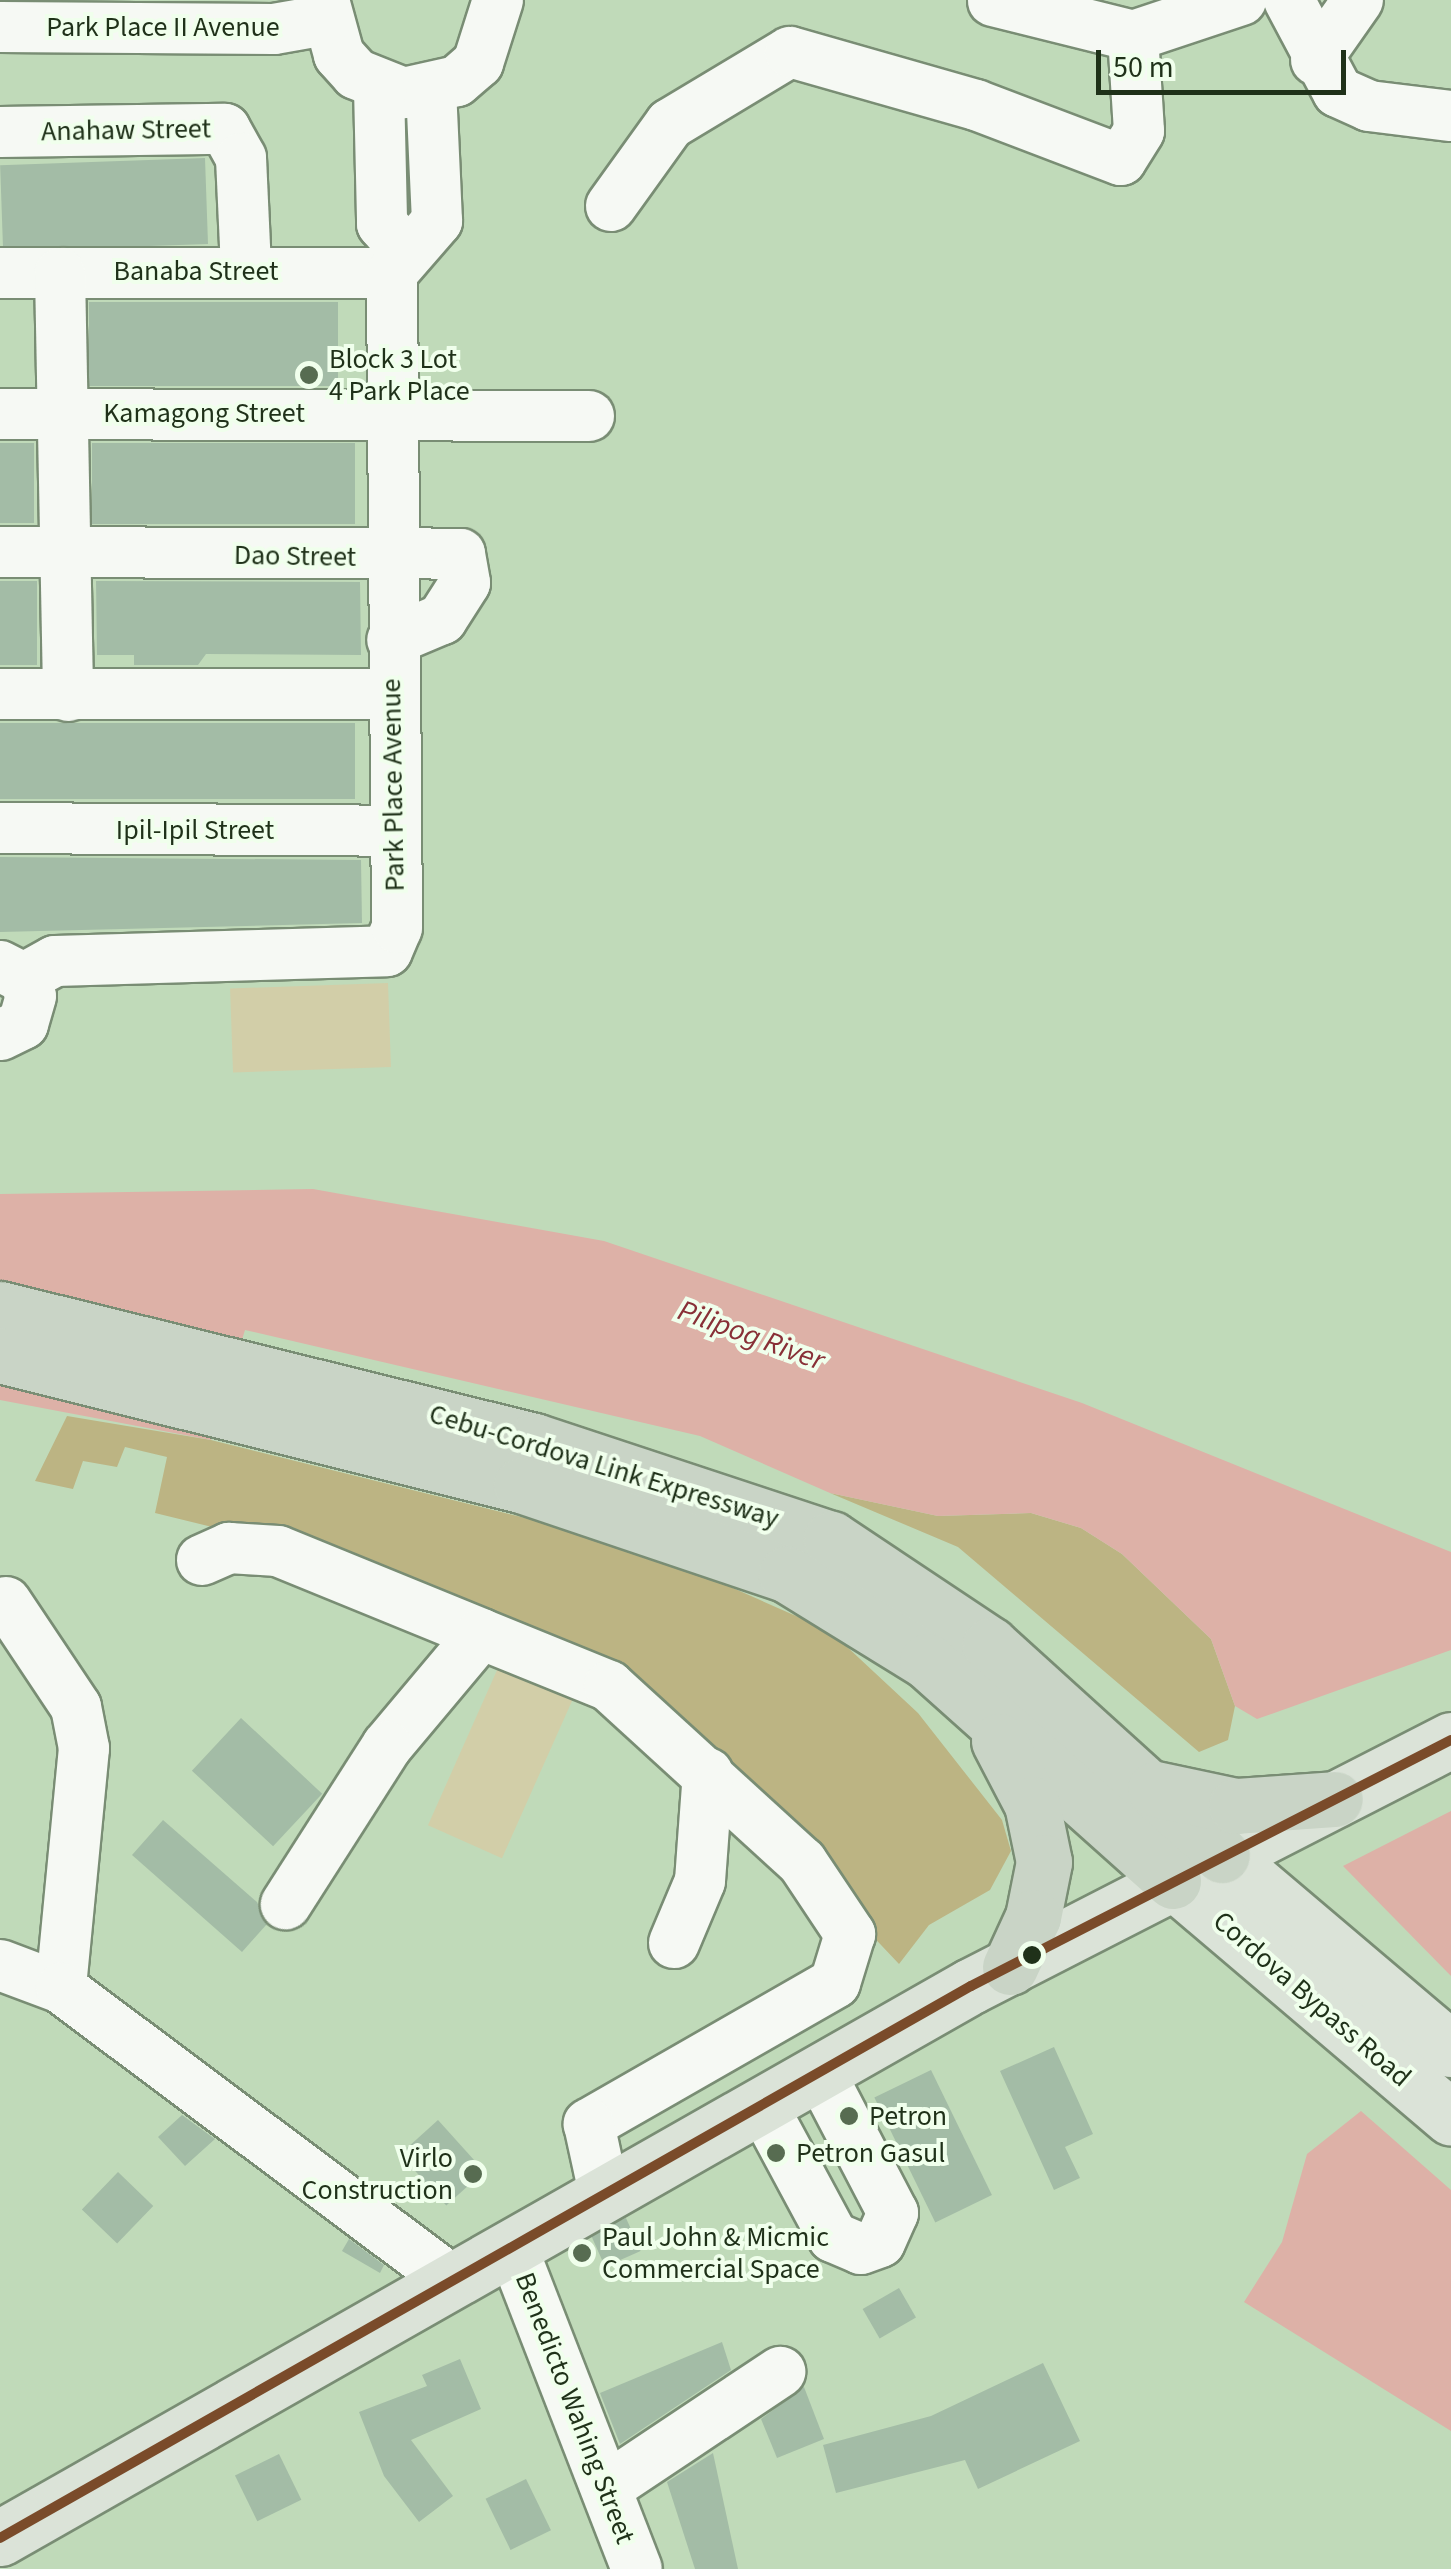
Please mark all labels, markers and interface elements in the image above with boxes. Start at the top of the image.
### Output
street label: Park Place II Avenue [46,10,280,44]
scale bar [1101,30,1351,92]
text: 50 m [1113,46,1174,89]
street label: Anahaw Street [41,112,211,148]
street label: Banaba Street [114,254,278,288]
place label: Block 3 Lot 4 Park Place [329,342,470,408]
marker: Block 3 Lot 4 Park Place [298,364,320,386]
street label: Kamagong Street [103,396,305,430]
street label: Dao Street [234,538,356,574]
street label: Park Place Avenue [374,678,412,892]
street label: Ipil-Ipil Street [116,813,274,847]
water label: Pilipog River [673,1293,829,1379]
street label: Cebu-Cordova Link Expressway [425,1397,783,1535]
street label: Cordova Bypass Road [1206,1904,1418,2094]
unlabelled marker [1022,1945,1042,1965]
place label: Petron [869,2099,947,2133]
marker: Petron [838,2105,860,2127]
place label: Petron Gasul [796,2136,945,2170]
place label: Virlo Construction [302,2141,453,2207]
marker: Petron Gasul [765,2142,787,2164]
marker: Virlo Construction [462,2163,484,2185]
place label: Paul John & Micmic Commercial Space [602,2220,829,2286]
marker: Paul John & Micmic Commercial Space [571,2242,593,2264]
street label: Benedicto Wahing Street [508,2268,642,2548]

